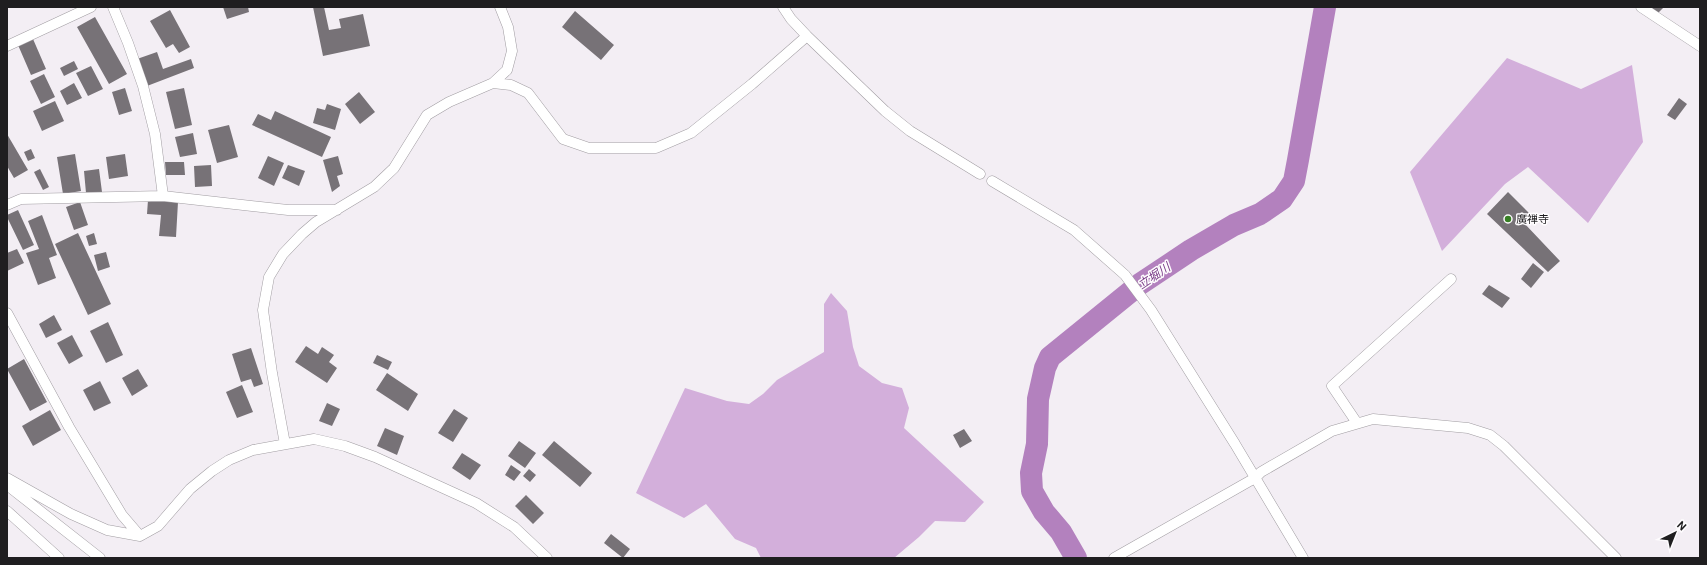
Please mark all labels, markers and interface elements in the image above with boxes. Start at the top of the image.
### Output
place label: 廣禅寺 [1516,213,1549,226]
marker: 廣禅寺 [1503,214,1513,224]
water label: 立堀川 [1135,259,1174,292]
north arrow [1655,513,1695,553]
text: N [1674,519,1689,534]

